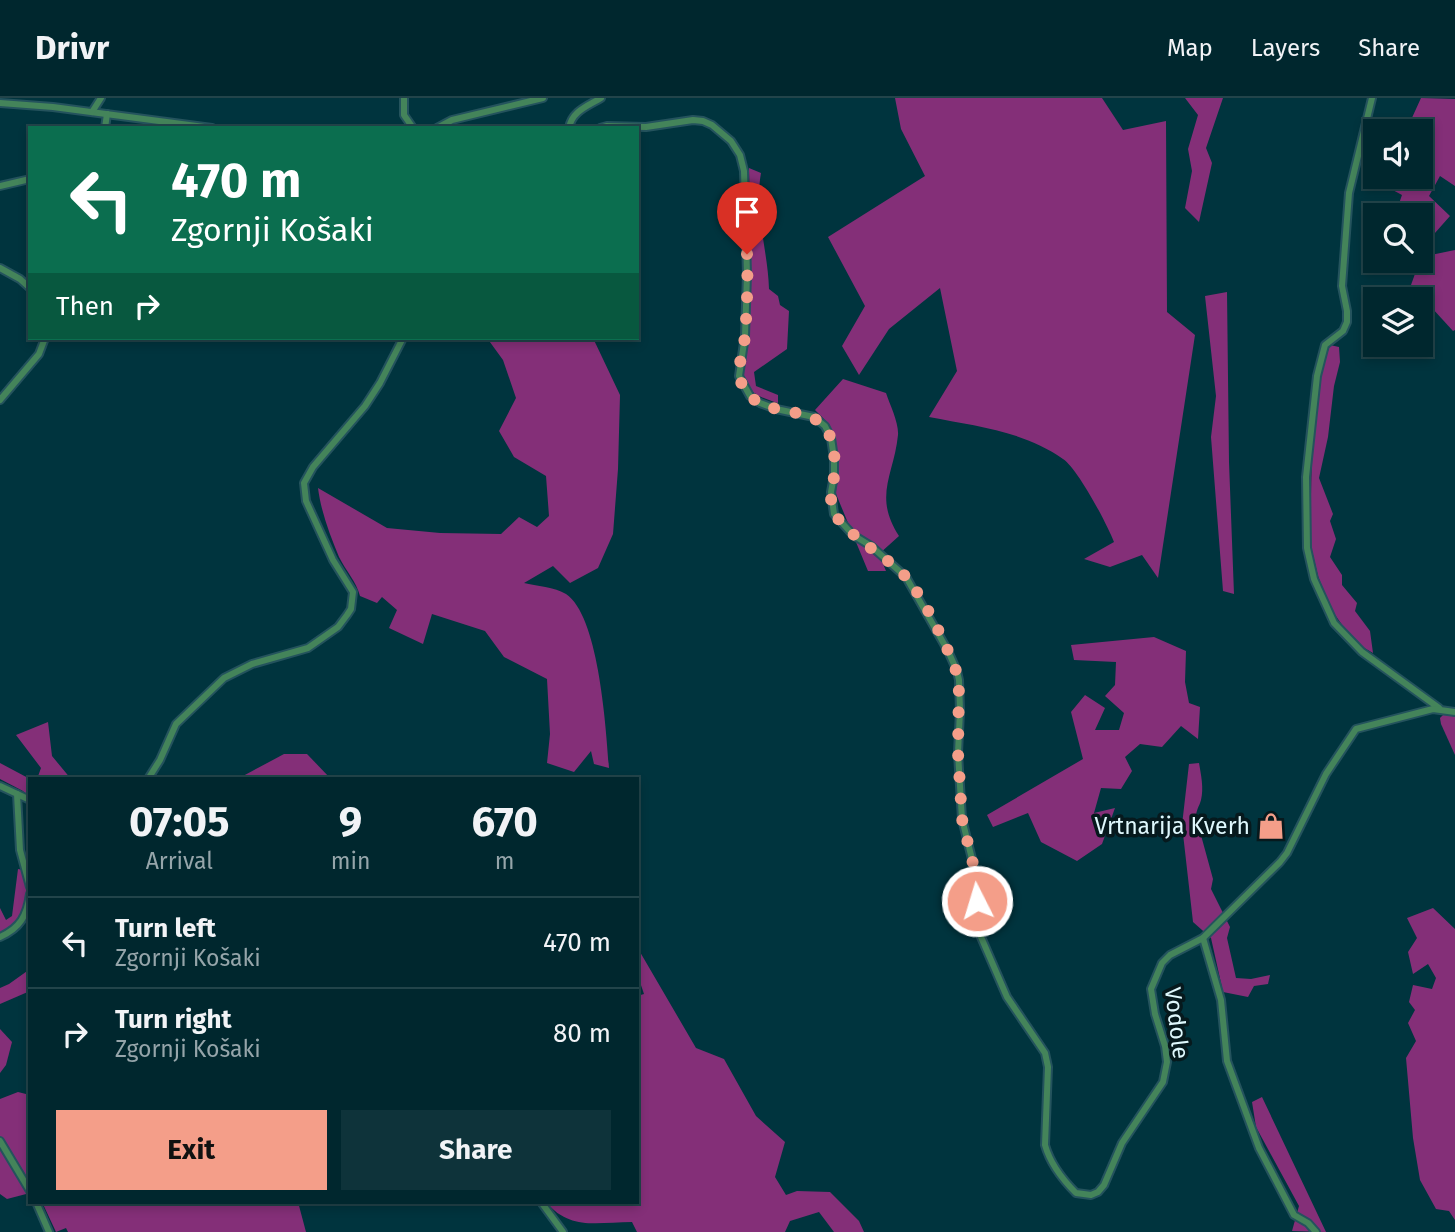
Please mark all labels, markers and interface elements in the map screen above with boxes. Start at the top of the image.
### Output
text: Drivr [35,28,109,68]
text: Map [1167,34,1213,62]
text: Layers [1251,34,1320,62]
text: Share [1358,34,1420,62]
map controls [1363,119,1433,357]
button: sound [1363,119,1433,189]
text: 470 m [171,151,301,210]
icon: left [56,154,147,245]
pin [717,182,777,254]
icon: arrive [728,193,766,231]
button: search [1363,203,1433,273]
text: Zgornji Košaki [171,211,374,249]
icon: right [128,287,166,325]
button: layers [1363,287,1433,357]
text: Then [56,291,114,322]
text: 07:05 [129,797,230,847]
text: 9 [339,797,362,847]
text: 670 [471,797,538,847]
shop icon: Vrtnarija Kverh [1256,811,1286,841]
place label: Vrtnarija Kverh [1094,812,1250,840]
text: Arrival [146,847,213,875]
text: min [331,847,370,875]
text: m [495,847,515,875]
position arrow [940,864,1014,938]
text: Turn left [115,913,216,944]
icon: left [56,924,94,962]
text: 470 m [543,927,611,958]
text: Zgornji Košaki [115,944,261,972]
street label: Vodole [1159,986,1195,1060]
text: Turn right [115,1004,232,1035]
icon: right [56,1015,94,1053]
text: 80 m [553,1018,611,1049]
text: Zgornji Košaki [115,1035,261,1063]
button: Exit [56,1110,327,1190]
button: Share [341,1110,611,1190]

